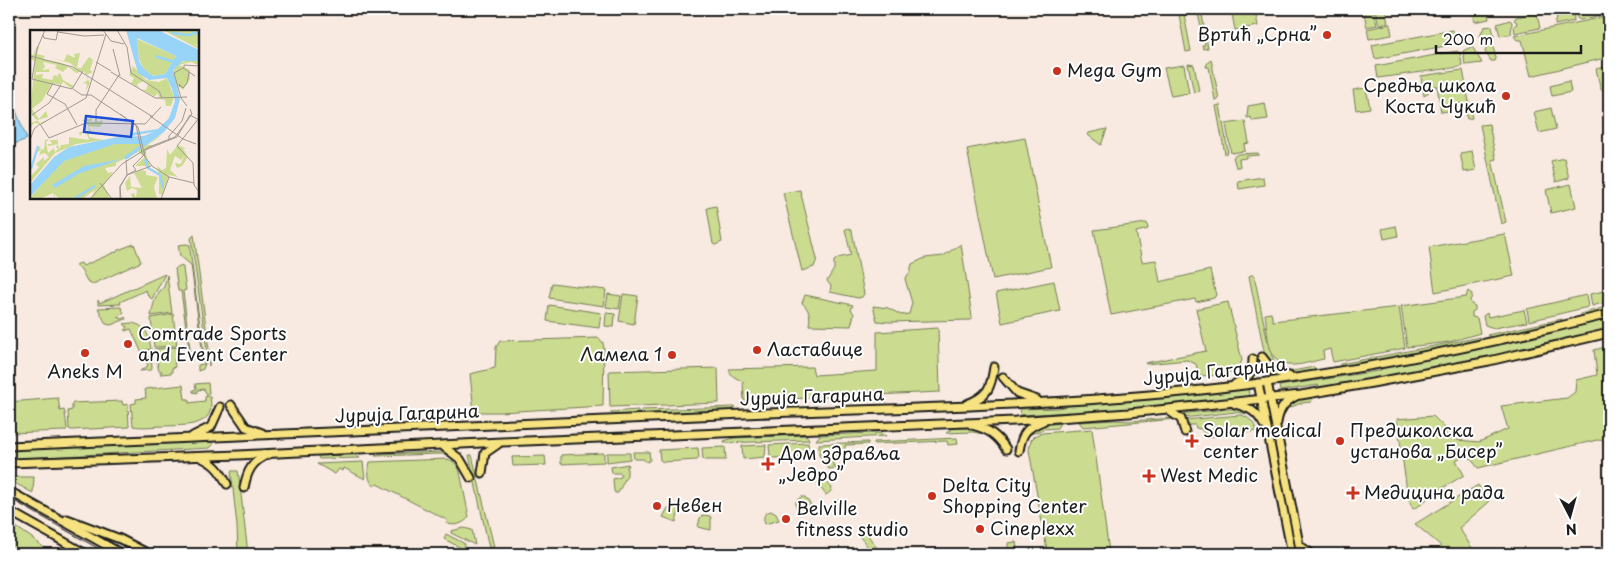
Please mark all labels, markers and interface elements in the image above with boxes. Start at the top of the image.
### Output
place label: Вртић „Срна” [1197,20,1317,47]
scale bar [1436,22,1580,54]
text: 200 m [1443,27,1493,50]
marker: Вртић „Срна” [1321,29,1333,41]
inset map [30,30,199,199]
place label: Mega Gym [1067,56,1162,83]
marker: Mega Gym [1051,65,1063,77]
place label: Средња школа Коста Чукић [1363,71,1497,119]
marker: Средња школа Коста Чукић [1500,90,1512,102]
place label: Comtrade Sports and Event Center [138,319,288,367]
place label: Ластавице [767,335,863,362]
marker: Comtrade Sports and Event Center [122,338,134,350]
place label: Ламела 1 [580,340,662,367]
marker: Ластавице [751,344,763,356]
marker: Aneks M [79,347,91,359]
marker: Ламела 1 [666,349,678,361]
street label: Јурија Гагарина [1142,349,1289,391]
place label: Aneks M [47,357,123,384]
street label: Јурија Гагарина [739,379,885,412]
street label: Јурија Гагарина [334,396,480,429]
place label: Solar medical center [1203,416,1322,464]
place label: Предшколска установа „Бисер” [1350,416,1503,464]
marker: Solar medical center [1185,434,1199,448]
marker: Предшколска установа „Бисер” [1334,435,1346,447]
place label: Дом здравља „Једро” [778,439,901,487]
marker: Дом здравља „Једро” [761,457,775,471]
place label: West Medic [1160,461,1258,488]
marker: West Medic [1142,469,1156,483]
place label: Delta City Shopping Center [942,471,1087,519]
place label: Медицина рада [1364,478,1505,505]
marker: Медицина рада [1346,486,1360,500]
marker: Delta City Shopping Center [926,490,938,502]
north arrow [1546,490,1596,540]
place label: Невен [667,491,722,518]
place label: Belville fitness studio [796,494,908,542]
marker: Невен [651,500,663,512]
marker: Belville fitness studio [780,513,792,525]
place label: Cineplexx [990,514,1075,541]
text: N [1565,518,1578,540]
marker: Cineplexx [974,523,986,535]

